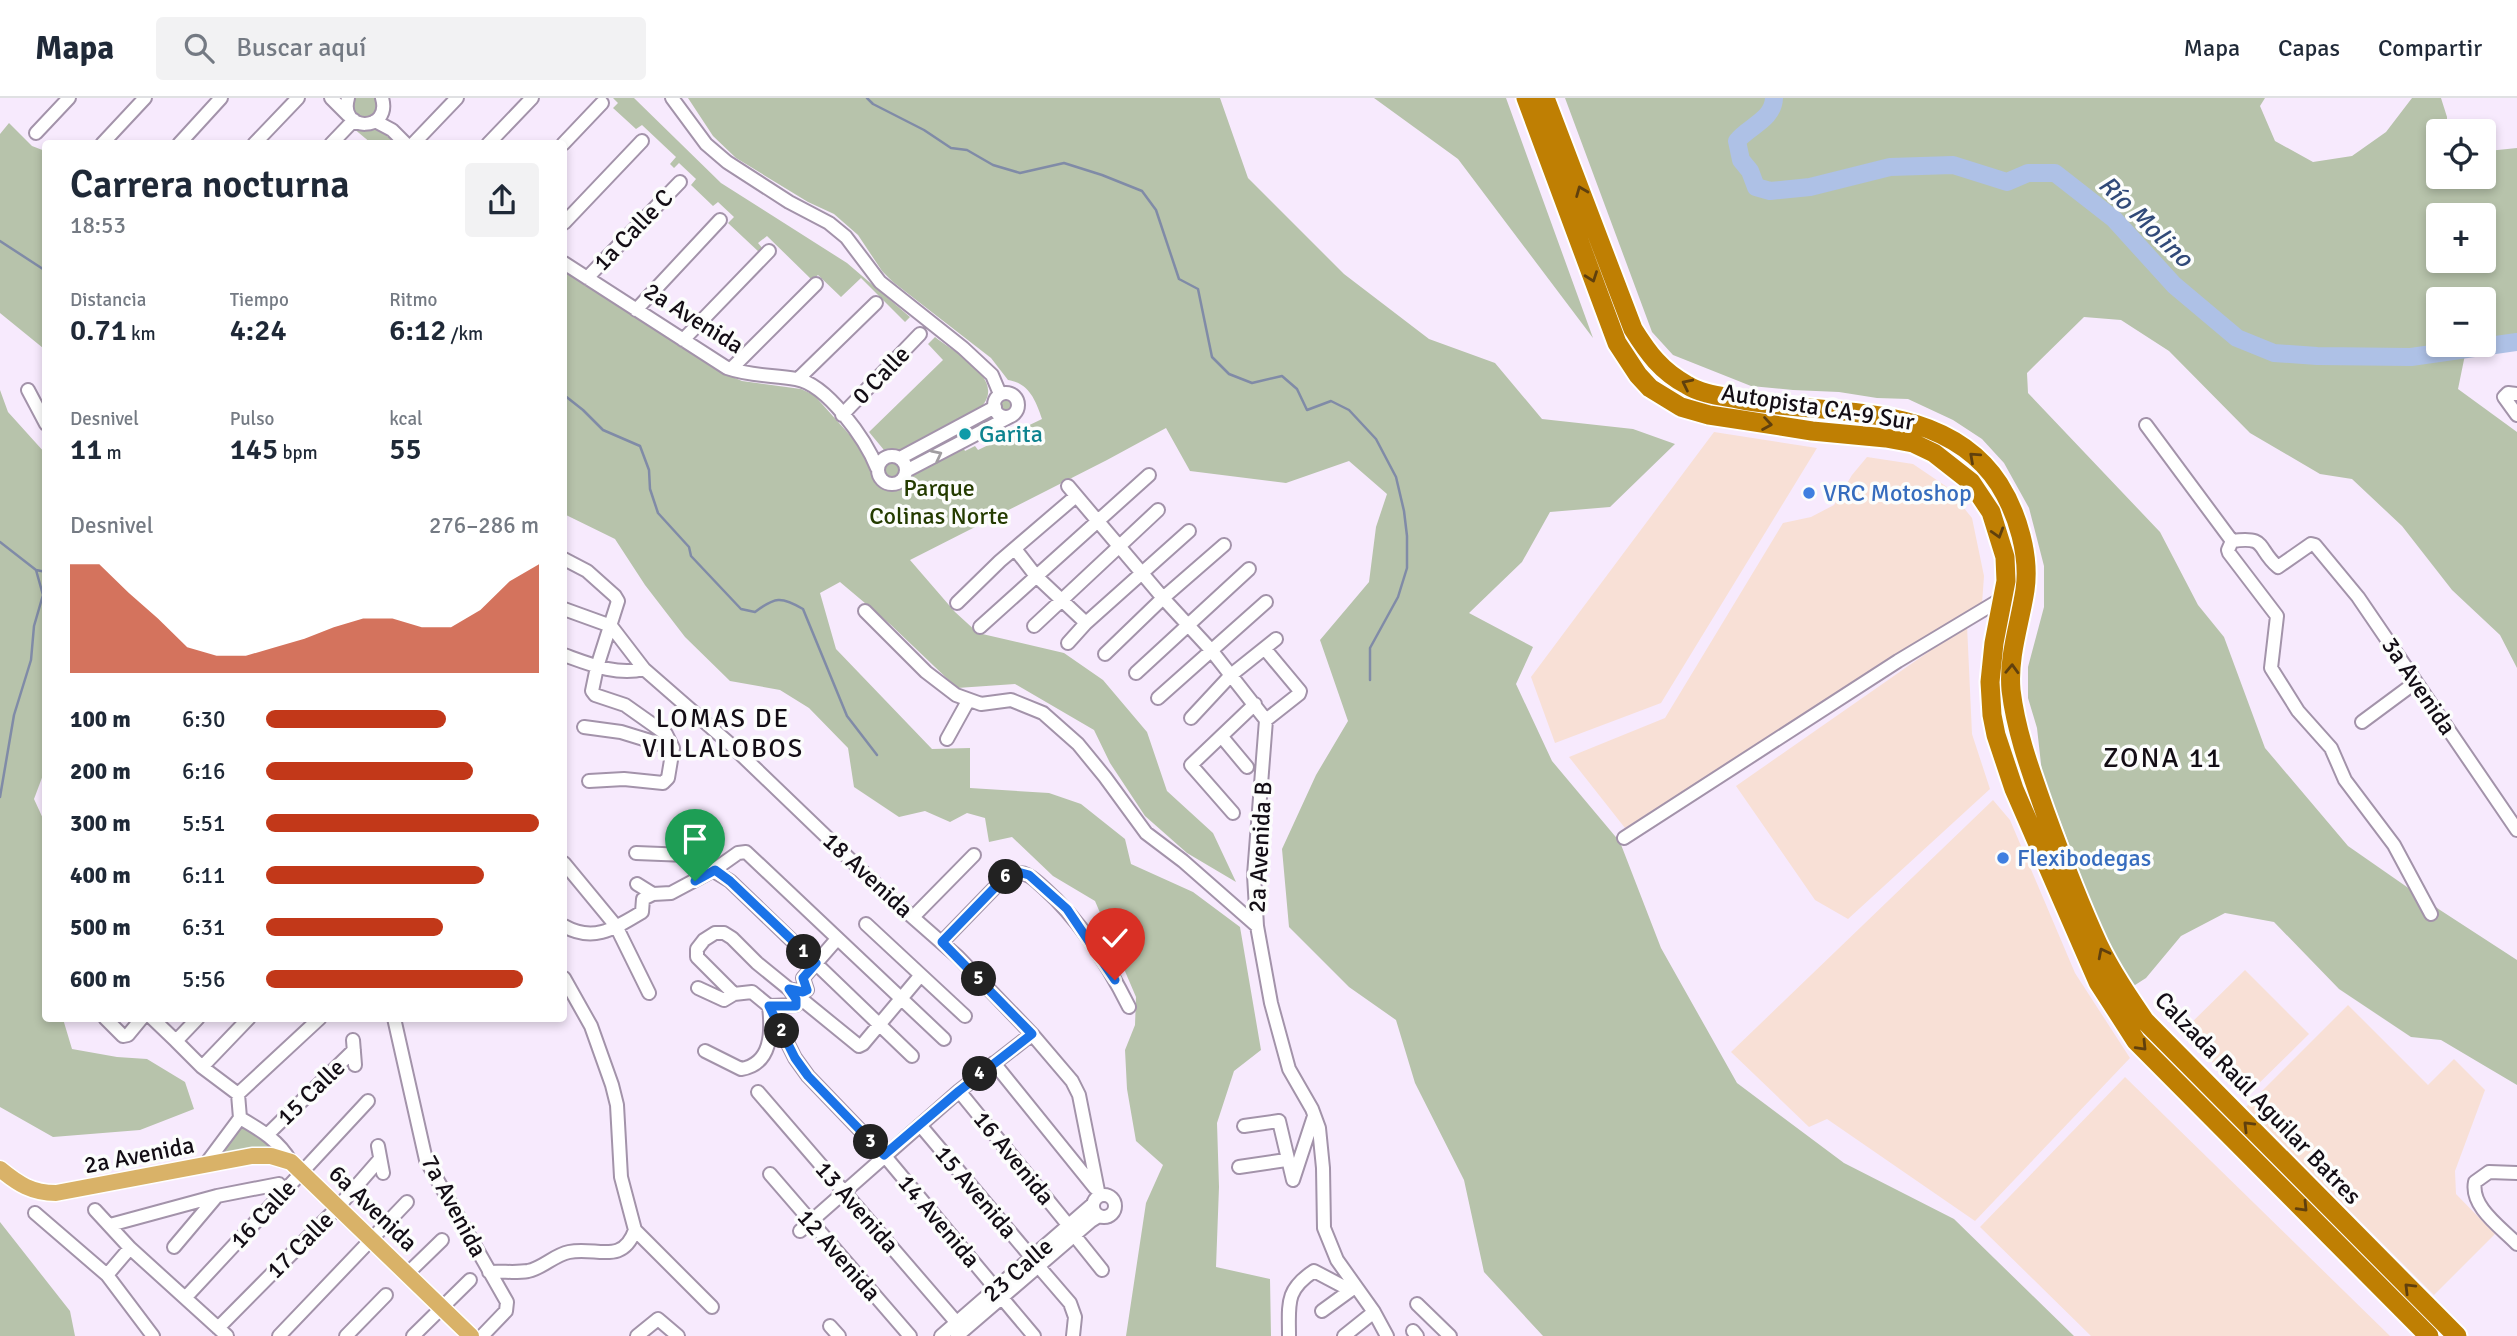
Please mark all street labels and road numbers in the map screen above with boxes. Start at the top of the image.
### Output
street label: 1a Calle C [587,183,679,277]
street label: 2a Avenida [639,276,749,360]
street label: 0 Calle [846,339,916,411]
street label: Autopista CA-9 Sur [1719,377,1917,437]
street label: 3a Avenida [2375,631,2463,741]
street label: 2a Avenida B [1242,781,1278,913]
street label: 18 Avenida [817,826,919,924]
street label: Calzada Raúl Aguilar Batres [2148,985,2368,1211]
street label: 15 Calle [271,1052,351,1132]
street label: 16 Avenida [967,1105,1061,1211]
street label: 2a Avenida [81,1130,197,1180]
street label: 15 Avenida [928,1139,1024,1245]
street label: 7a Avenida [415,1150,493,1262]
street label: 13 Avenida [809,1155,905,1259]
street label: 6a Avenida [322,1158,424,1258]
street label: 14 Avenida [891,1168,987,1274]
street label: 16 Calle [224,1173,302,1255]
street label: 12 Avenida [791,1203,887,1307]
street label: 17 Calle [260,1205,340,1285]
street label: 23 Calle [977,1231,1059,1309]

